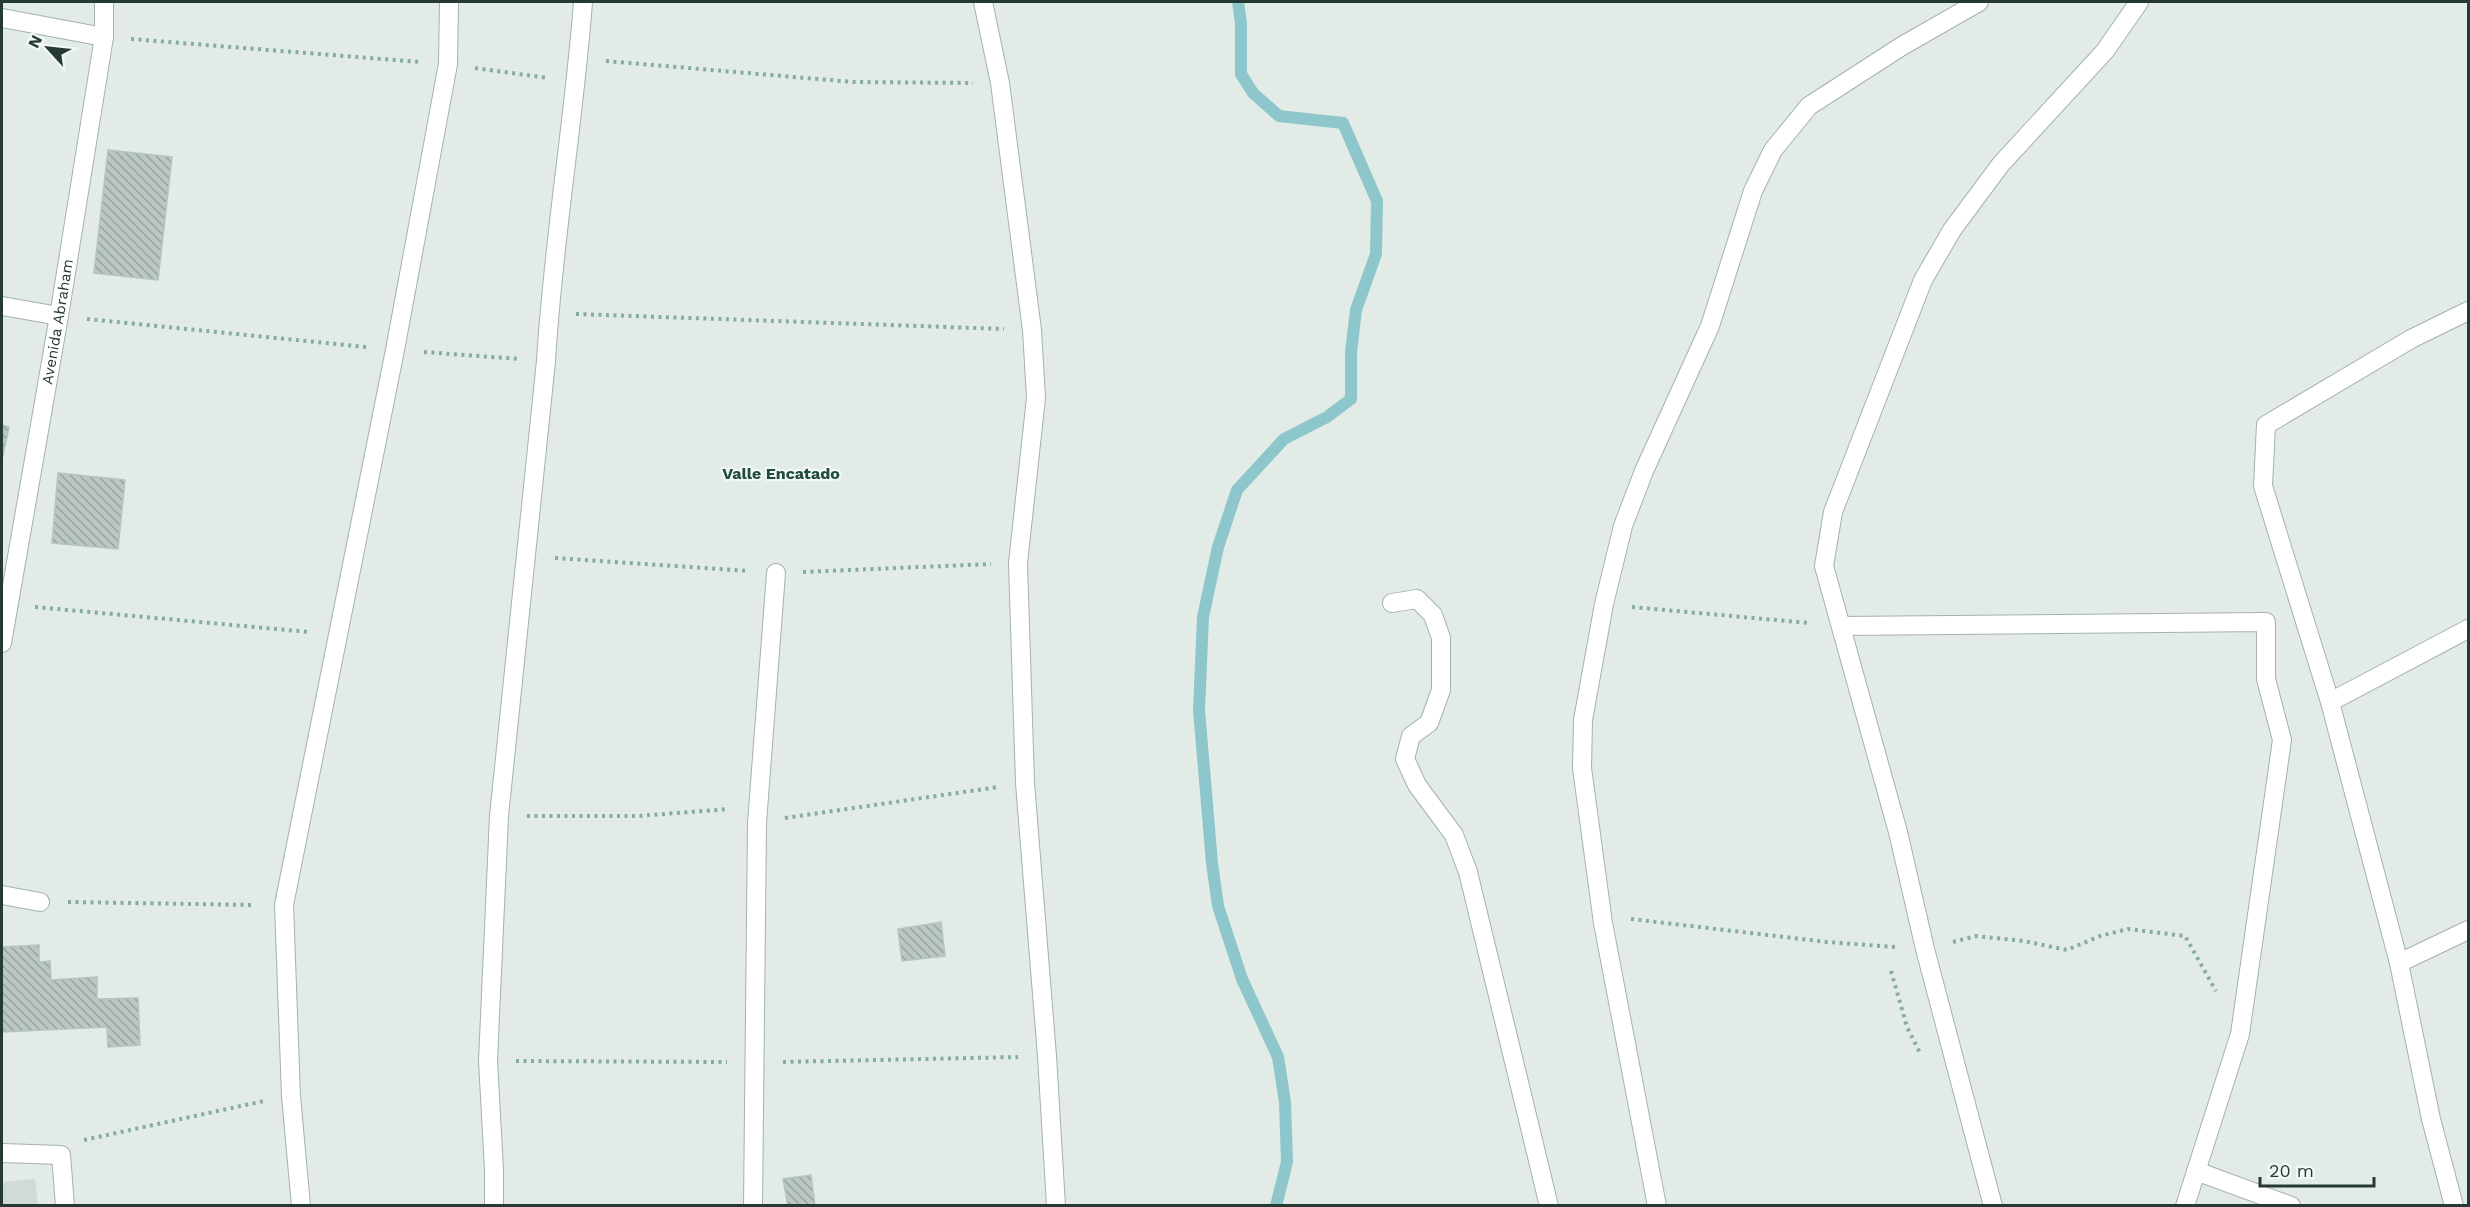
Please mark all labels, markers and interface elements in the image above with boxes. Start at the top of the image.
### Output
north arrow [18,18,78,78]
text: N [24,32,46,51]
street label: Avenida Abraham [38,258,77,386]
district label: Valle Encatado [722,464,840,483]
scale bar [2260,1150,2374,1188]
text: 20 m [2269,1160,2314,1181]

